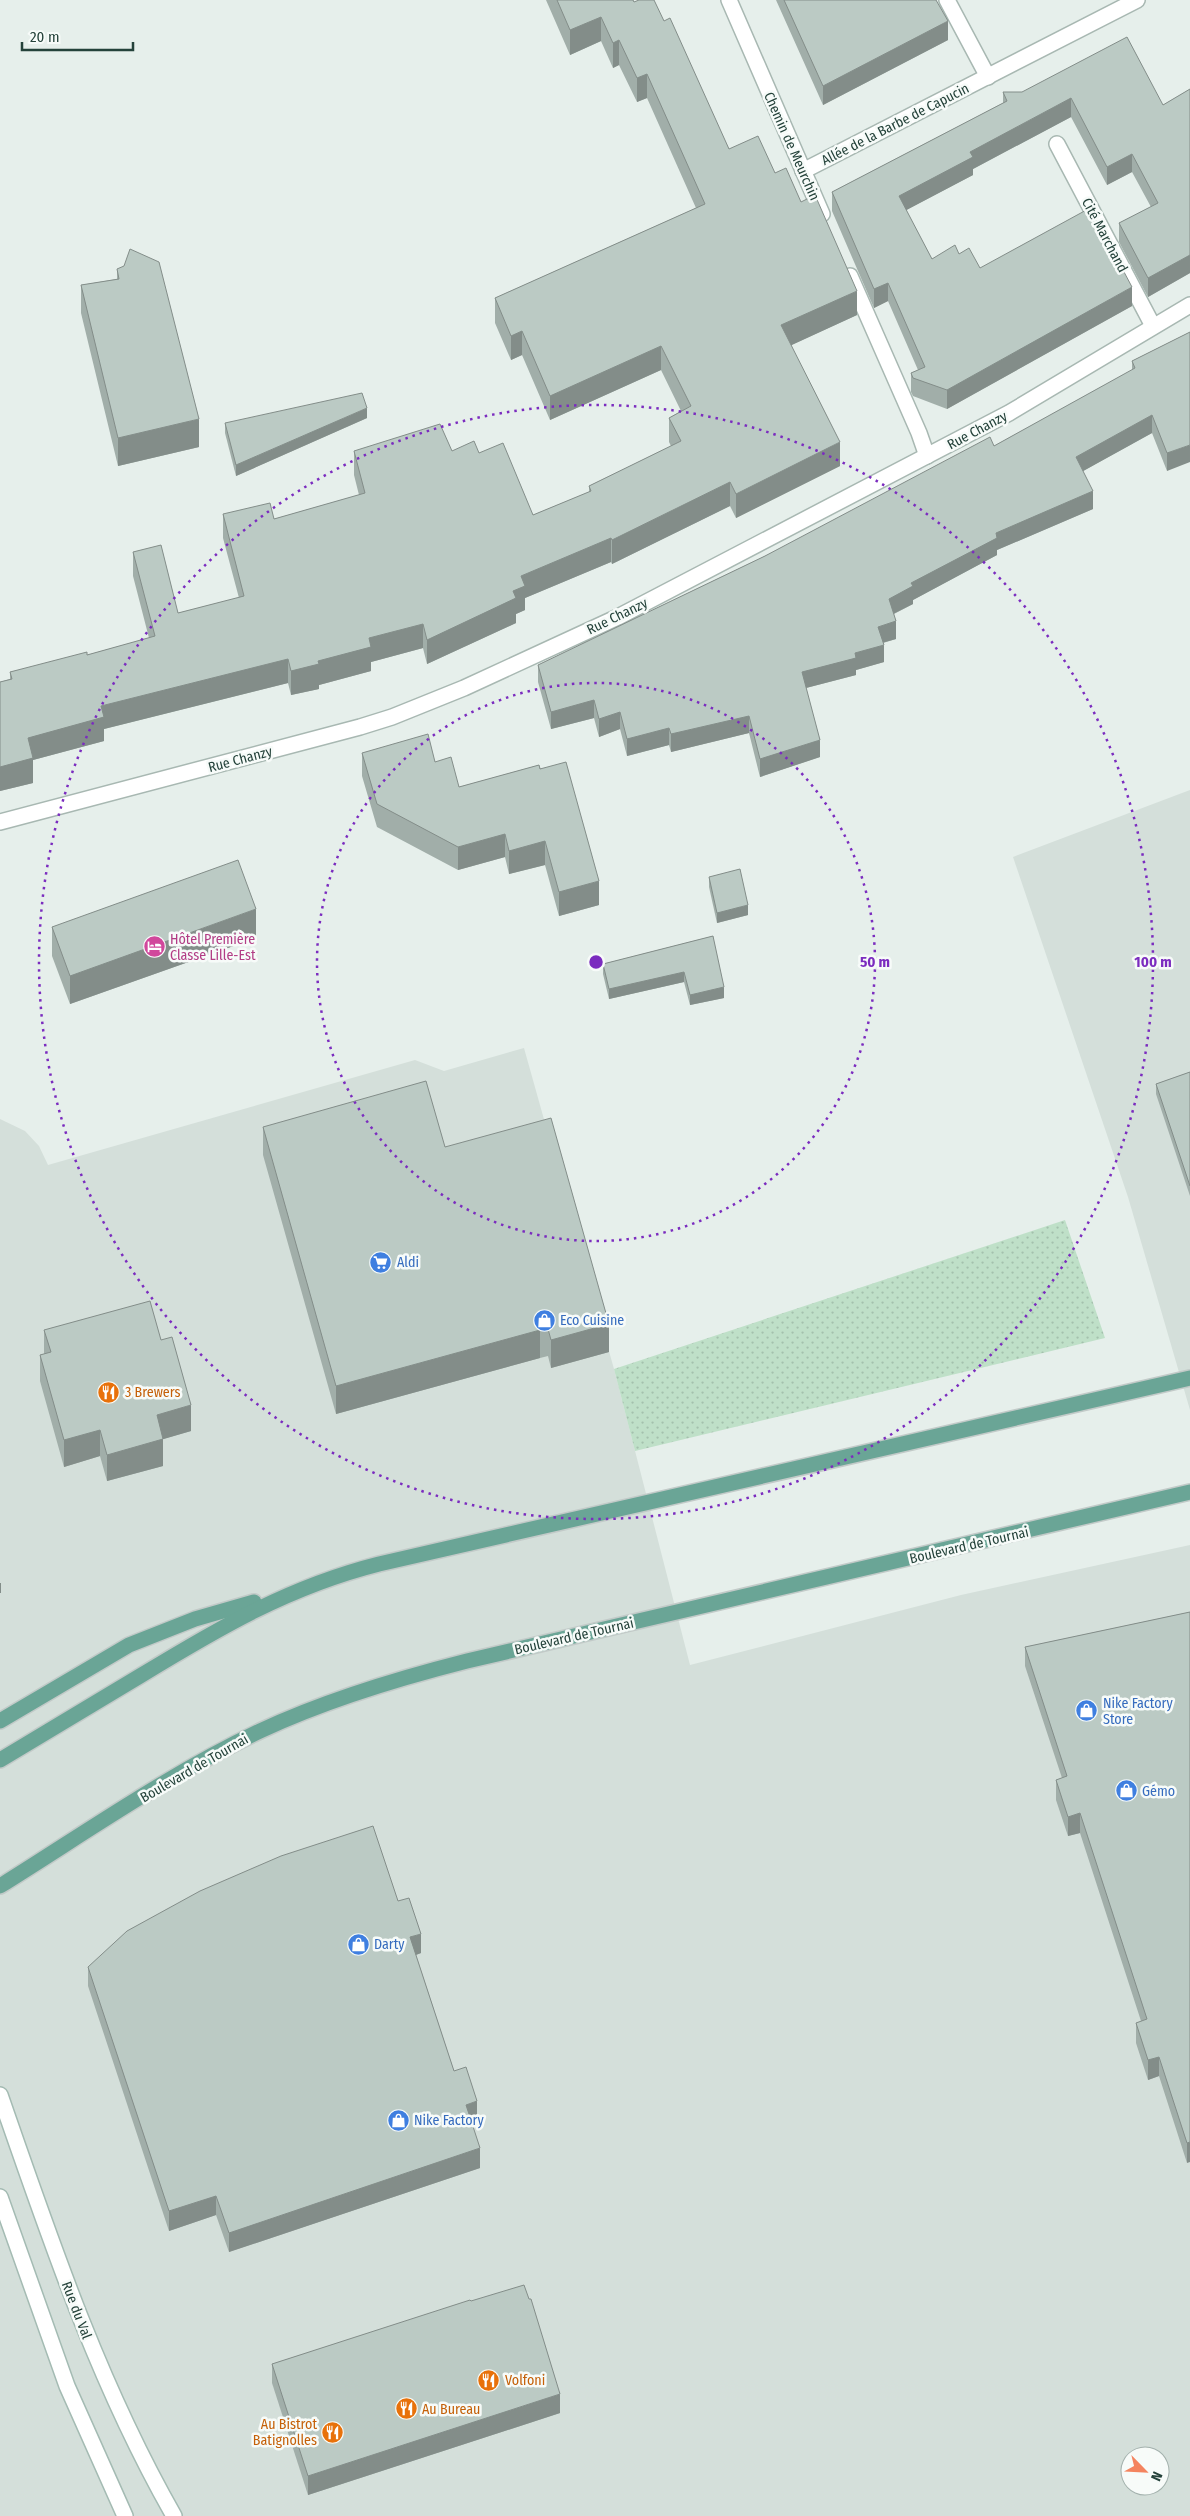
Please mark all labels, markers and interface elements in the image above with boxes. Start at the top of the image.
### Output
scale bar [22,20,134,52]
text: 20 m [30,28,60,46]
street label: Allée de la Barbe de Capucin [819,80,972,169]
street label: Chemin de Meurchin [760,89,823,203]
street label: Cité Marchand [1078,195,1131,275]
street label: Rue Chanzy [944,407,1011,453]
street label: Rue Chanzy [584,594,651,638]
street label: Rue Chanzy [206,743,275,776]
place label: Hôtel Première Classe Lille-Est [170,931,256,964]
hotel icon: Hôtel Première Classe Lille-Est [142,935,166,959]
centre of rings [587,953,605,971]
text: 50 m [860,953,890,971]
text: 100 m [1134,953,1172,971]
supermarket icon: Aldi [369,1250,393,1274]
place label: Aldi [397,1254,419,1271]
shop icon: Eco Cuisine [532,1308,556,1332]
place label: Eco Cuisine [560,1312,624,1329]
restaurant icon: 3 Brewers [97,1380,121,1404]
place label: 3 Brewers [125,1384,180,1401]
street label: Boulevard de Tournai [908,1524,1030,1567]
street label: Boulevard de Tournai [513,1615,635,1658]
place label: Nike Factory Store [1103,1695,1173,1728]
shop icon: Nike Factory Store [1075,1699,1099,1723]
street label: Boulevard de Tournai [137,1731,251,1806]
shop icon: Gémo [1114,1779,1138,1803]
place label: Gémo [1142,1783,1175,1800]
shop icon: Darty [346,1932,370,1956]
place label: Darty [374,1936,405,1953]
shop icon: Nike Factory [386,2108,410,2132]
place label: Nike Factory [414,2112,484,2129]
street label: Rue du Val [58,2279,95,2342]
restaurant icon: Volfoni [477,2368,501,2392]
place label: Volfoni [505,2372,545,2389]
restaurant icon: Au Bureau [394,2397,418,2421]
place label: Au Bureau [422,2401,480,2418]
place label: Au Bistrot Batignolles [253,2416,317,2449]
restaurant icon: Au Bistrot Batignolles [321,2420,345,2444]
north arrow [1120,2446,1170,2496]
text: N [1147,2469,1166,2483]

